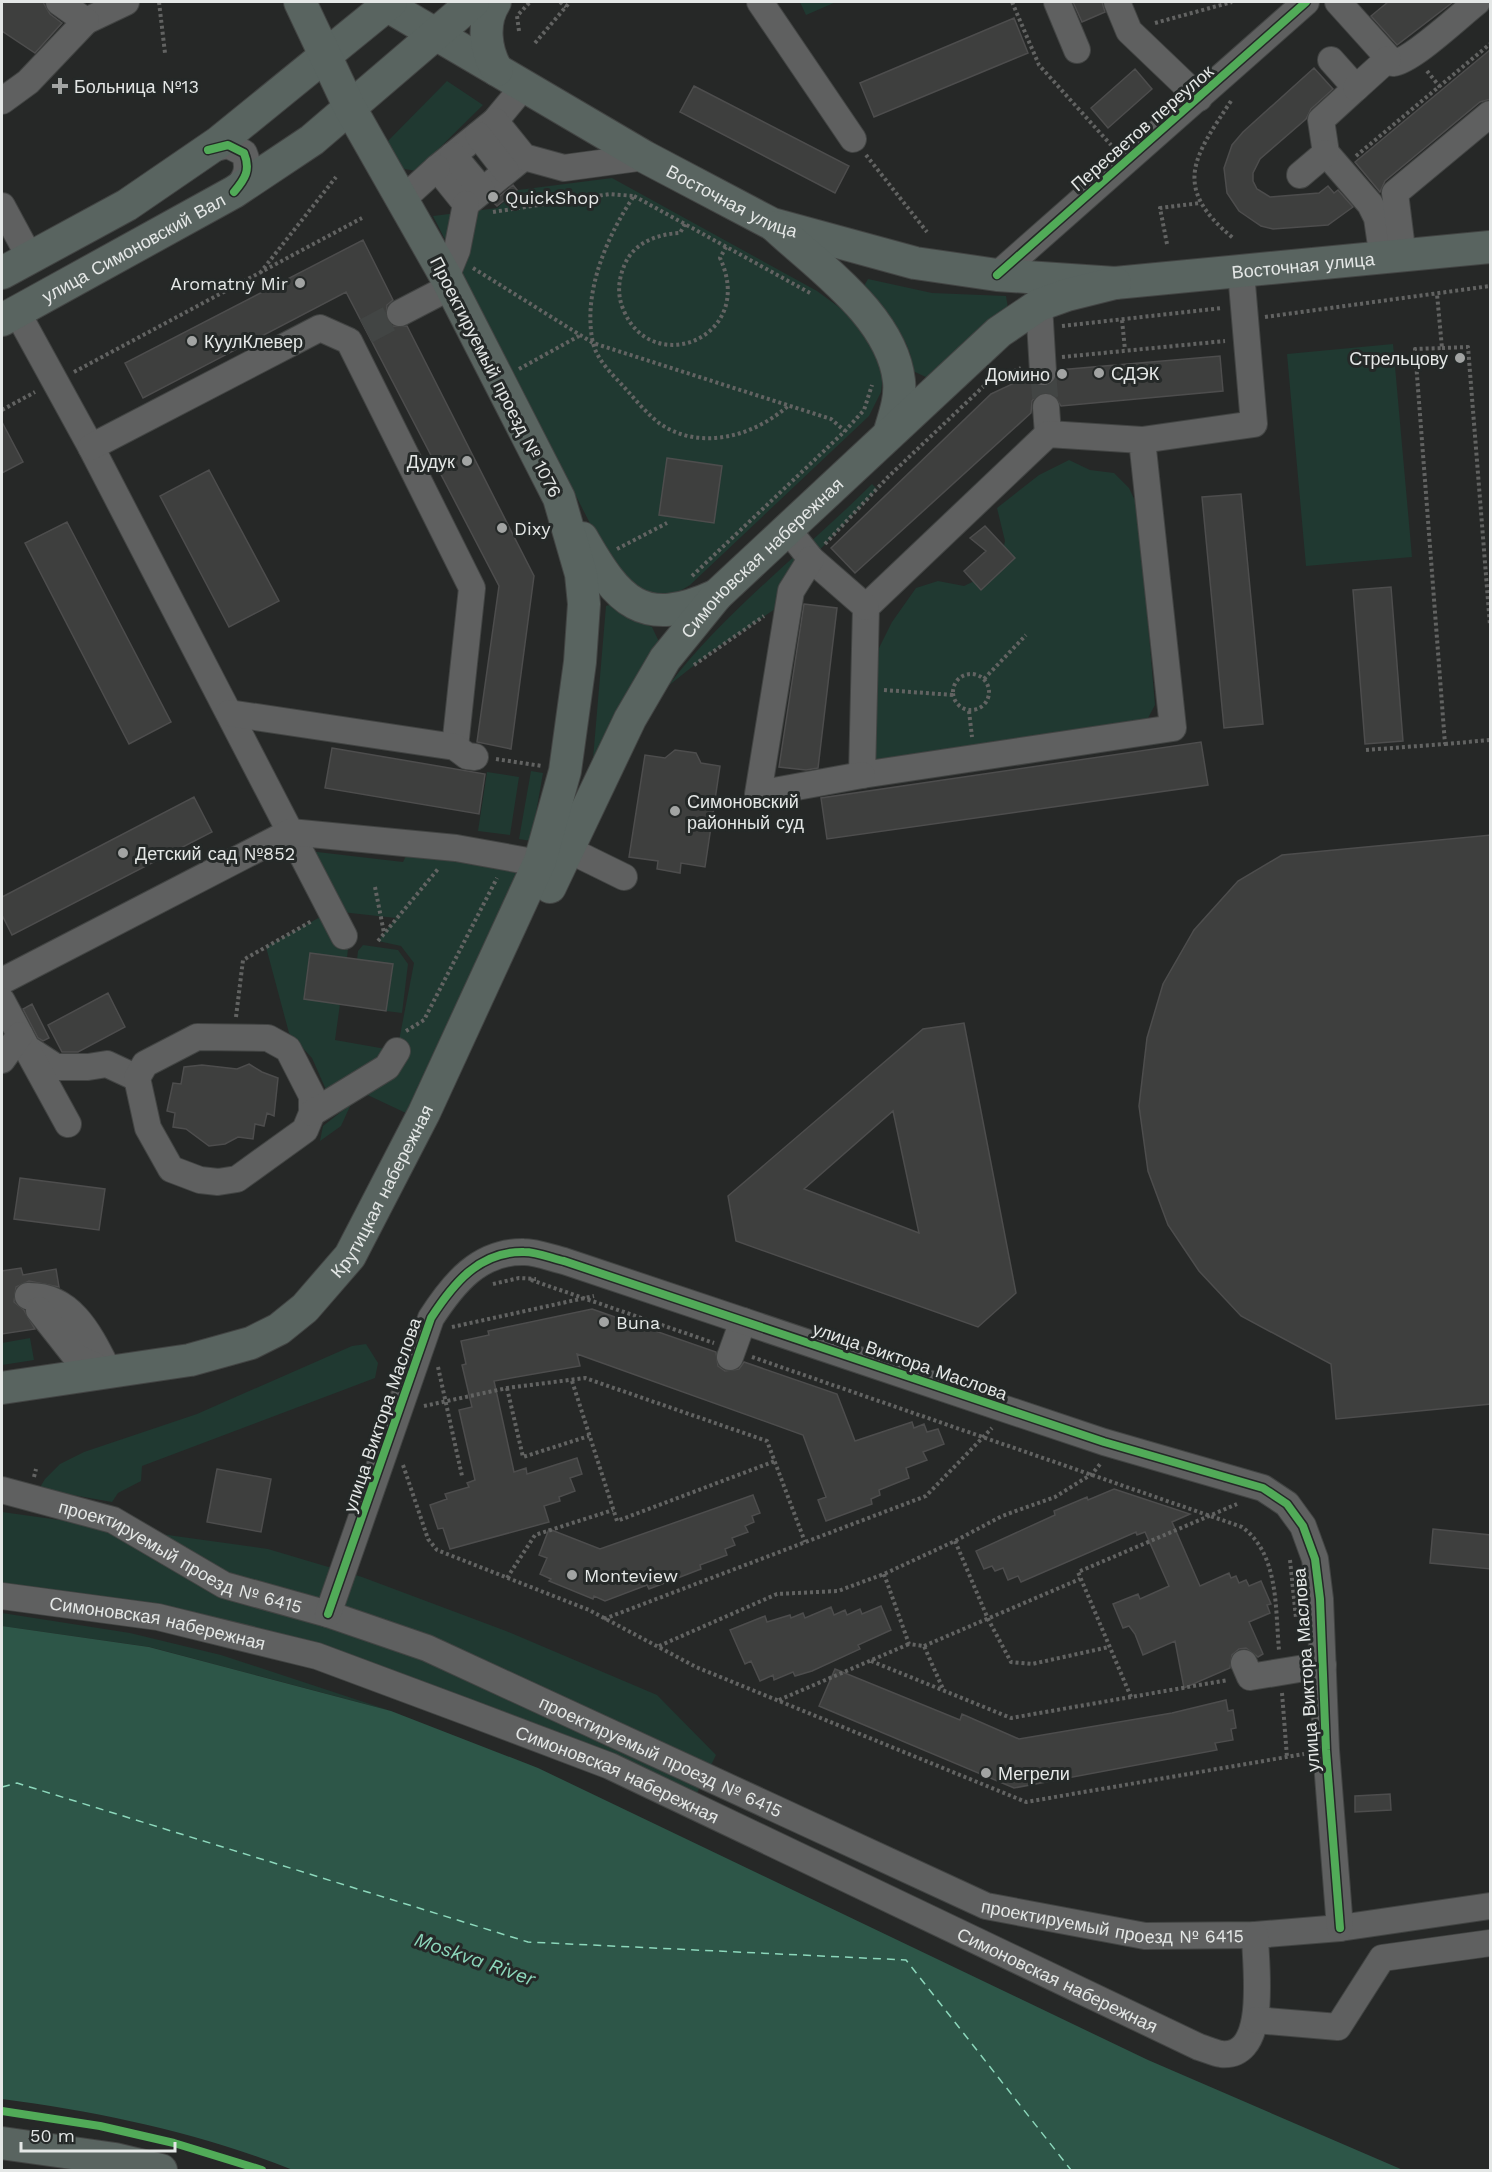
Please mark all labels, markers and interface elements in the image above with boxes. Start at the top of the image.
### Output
street label: Пересветов переулок [1067,61,1217,195]
place label: Больница №13 [74,76,199,97]
marker: Больница №13 [51,77,69,95]
street label: Восточная улица [663,160,801,241]
place label: QuickShop [505,187,599,208]
street label: улица Симоновский Вал [38,189,229,307]
marker: QuickShop [486,190,500,204]
street label: Восточная улица [1231,248,1376,282]
street label: Проектируемый проезд № 1076 [426,253,566,501]
place label: Aromatny Mir [170,273,288,294]
marker: Aromatny Mir [293,276,307,290]
place label: КуулКлевер [204,331,303,352]
marker: КуулКлевер [185,334,199,348]
place label: Стрельцову [1349,348,1448,369]
marker: Стрельцову [1453,351,1467,365]
place label: СДЭК [1111,363,1160,384]
place label: Домино [985,364,1050,385]
marker: СДЭК [1092,366,1106,380]
marker: Домино [1055,367,1069,381]
place label: Дудук [407,451,455,472]
marker: Дудук [460,454,474,468]
street label: Симоновская набережная [676,473,847,642]
place label: Dixy [514,518,551,539]
marker: Dixy [495,521,509,535]
place label: Симоновский районный суд [687,791,805,833]
marker: Симоновский районный суд [668,804,682,818]
place label: Детский сад №852 [135,843,295,864]
marker: Детский сад №852 [116,846,130,860]
street label: Крутицкая набережная [326,1101,437,1282]
place label: Buna [616,1312,660,1333]
street label: улица Виктора Маслова [339,1314,426,1515]
marker: Buna [597,1315,611,1329]
street label: улица Виктора Маслова [810,1318,1011,1405]
street label: проектируемый проезд № 6415 [57,1495,305,1617]
place label: Monteview [584,1565,678,1586]
street label: улица Виктора Маслова [1288,1566,1324,1773]
marker: Monteview [565,1568,579,1582]
street label: Симоновская набережная [48,1592,268,1654]
street label: проектируемый проезд № 6415 [536,1691,786,1821]
street label: Симоновская набережная [513,1721,723,1827]
place label: Мегрели [998,1763,1070,1784]
marker: Мегрели [979,1766,993,1780]
street label: проектируемый проезд № 6415 [980,1895,1244,1947]
street label: Симоновская набережная [954,1923,1161,2036]
water label: Moskva River [411,1927,540,1991]
scale bar [21,2115,176,2153]
text: 50 m [30,2125,75,2146]

